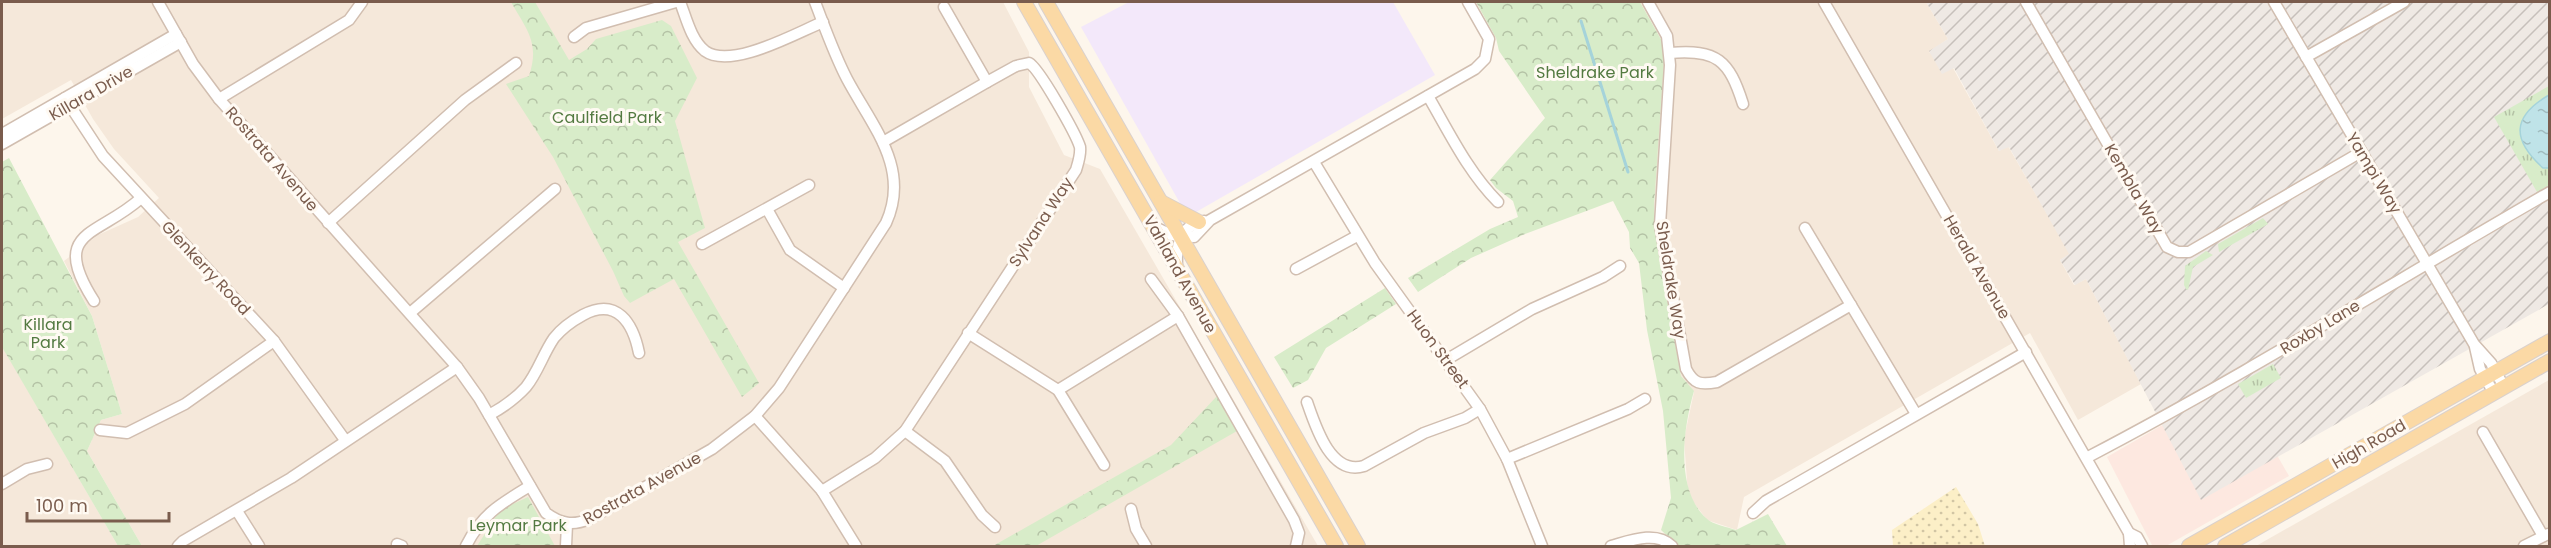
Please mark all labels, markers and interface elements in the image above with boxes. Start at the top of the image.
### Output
street label: Killara Drive [45,60,137,126]
park label: Sheldrake Park [1536,61,1655,84]
street label: Rostrata Avenue [220,102,324,216]
park label: Caulfield Park [552,106,663,129]
street label: Yampi Way [2341,128,2407,218]
street label: Kembla Way [2099,139,2169,239]
street label: Sylvana Way [1003,173,1079,271]
street label: Vahland Avenue [1138,211,1222,337]
street label: Herald Avenue [1938,211,2016,323]
street label: Glenkerry Road [156,216,256,320]
street label: Sheldrake Way [1650,219,1692,341]
street label: Roxby Lane [2276,294,2364,360]
street label: Huon Street [1401,305,1475,393]
park label: Killara Park [24,313,73,354]
street label: High Road [2328,414,2410,474]
street label: Rostrata Avenue [579,446,705,530]
scale bar [27,485,170,523]
text: 100 m [36,493,88,518]
park label: Leymar Park [469,514,568,537]

